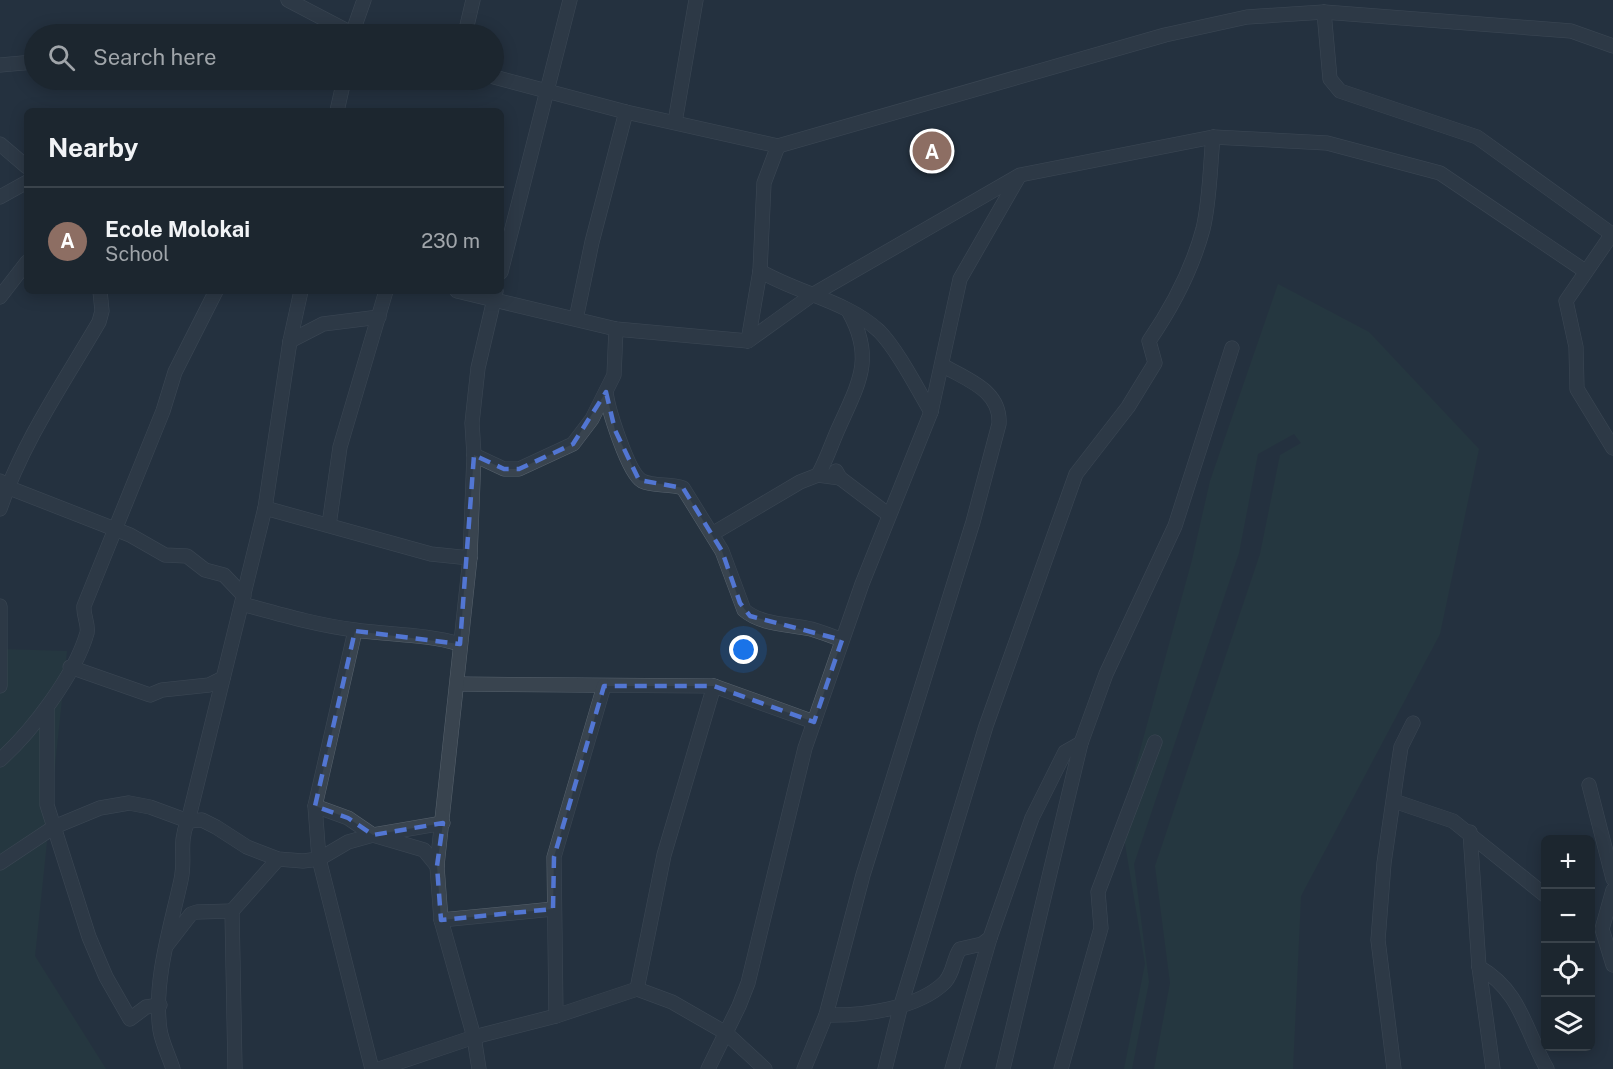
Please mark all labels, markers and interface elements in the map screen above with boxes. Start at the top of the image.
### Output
search box [24,24,504,90]
icon: search [45,41,78,74]
text: Search here [93,44,217,70]
pin: A [912,128,952,174]
text: Nearby [48,132,138,163]
text: Ecole Molokai [105,216,250,242]
text: A [60,229,75,253]
text: 230 m [421,229,480,253]
text: School [105,242,169,266]
your location [729,635,758,664]
map controls [1541,835,1595,1051]
button: + [1541,835,1595,889]
button: − [1541,889,1595,943]
button: locate [1541,943,1595,997]
button: layers [1541,997,1595,1051]

